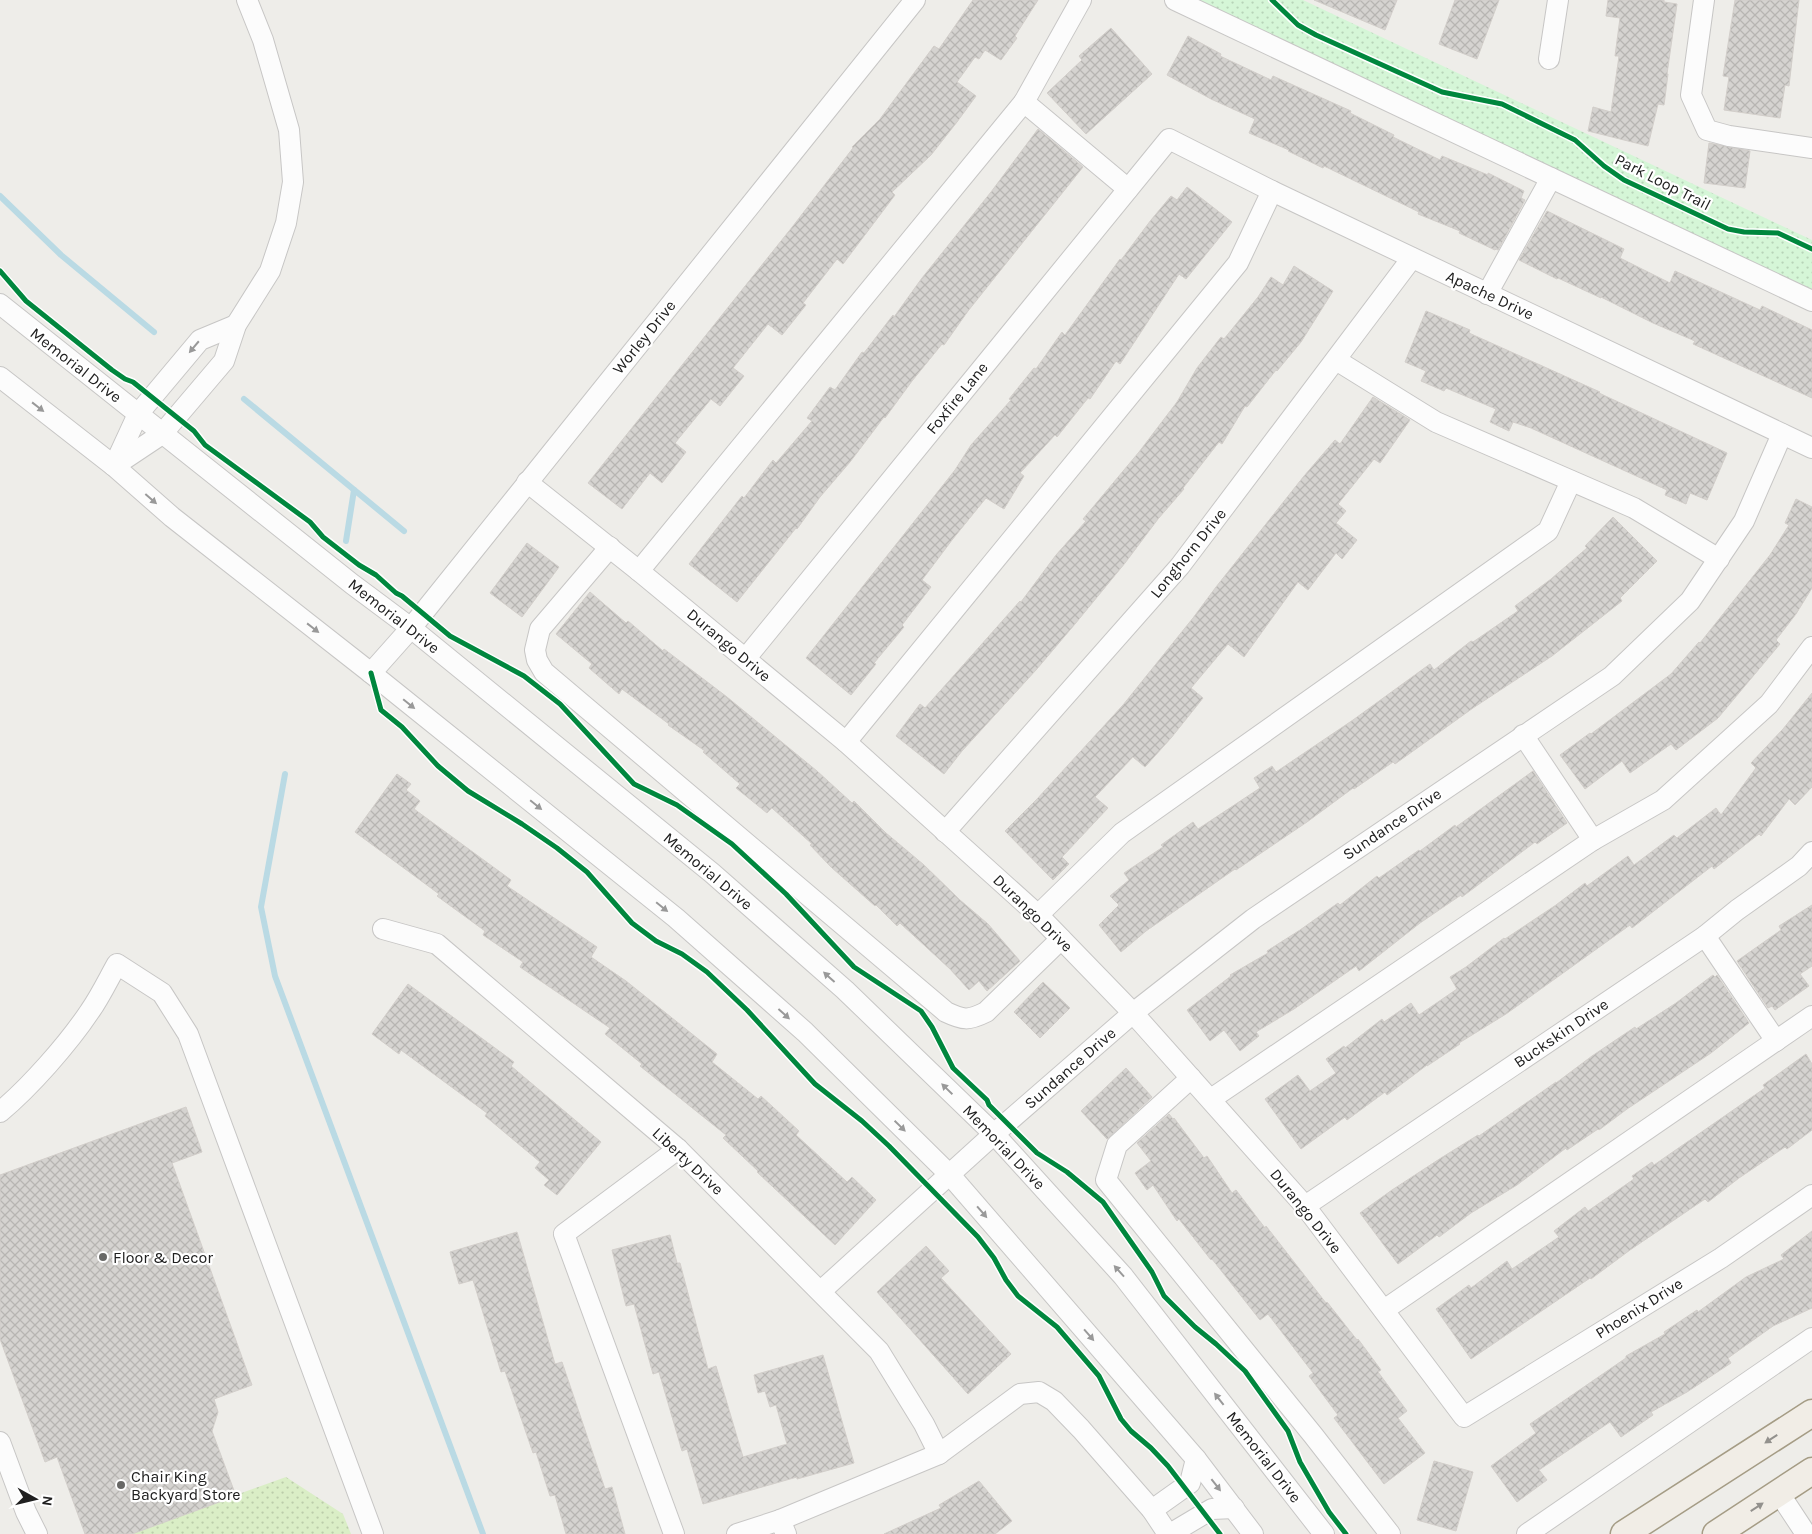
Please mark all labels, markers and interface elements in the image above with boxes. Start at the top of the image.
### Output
street label: Park Loop Trail [1612,150,1714,214]
street label: Apache Drive [1443,266,1537,324]
street label: Worley Drive [608,296,680,378]
street label: Memorial Drive [27,323,125,407]
one-way arrow [188,340,199,353]
street label: Foxfire Lane [922,358,992,438]
one-way arrow [32,402,45,413]
one-way arrow [144,493,157,504]
street label: Longhorn Drive [1146,504,1230,602]
street label: Memorial Drive [345,574,443,658]
street label: Durango Drive [683,604,775,686]
one-way arrow [306,623,320,633]
one-way arrow [402,698,415,709]
street label: Sundance Drive [1339,784,1445,864]
one-way arrow [529,800,542,811]
street label: Memorial Drive [660,828,756,914]
street label: Durango Drive [989,870,1077,956]
one-way arrow [656,901,669,912]
one-way arrow [824,971,836,983]
street label: Buckskin Drive [1510,994,1612,1072]
one-way arrow [778,1008,790,1020]
street label: Sundance Drive [1021,1023,1119,1113]
one-way arrow [941,1083,953,1095]
street label: Memorial Drive [959,1101,1049,1193]
one-way arrow [894,1120,906,1132]
street label: Liberty Drive [648,1123,728,1199]
street label: Durango Drive [1266,1165,1346,1257]
one-way arrow [977,1205,988,1218]
place label: Floor & Decor [113,1248,213,1267]
marker: Floor & Decor [97,1251,109,1263]
one-way arrow [1113,1264,1124,1277]
street label: Phoenix Drive [1592,1274,1686,1342]
one-way arrow [1083,1328,1094,1341]
one-way arrow [1214,1392,1224,1406]
street label: Memorial Drive [1222,1408,1306,1506]
one-way arrow [1764,1434,1778,1444]
place label: Chair King Backyard Store [131,1467,241,1504]
north arrow [10,1474,60,1524]
one-way arrow [1211,1478,1222,1491]
marker: Chair King Backyard Store [115,1479,127,1491]
text: N [38,1495,56,1507]
one-way arrow [1750,1503,1764,1512]

